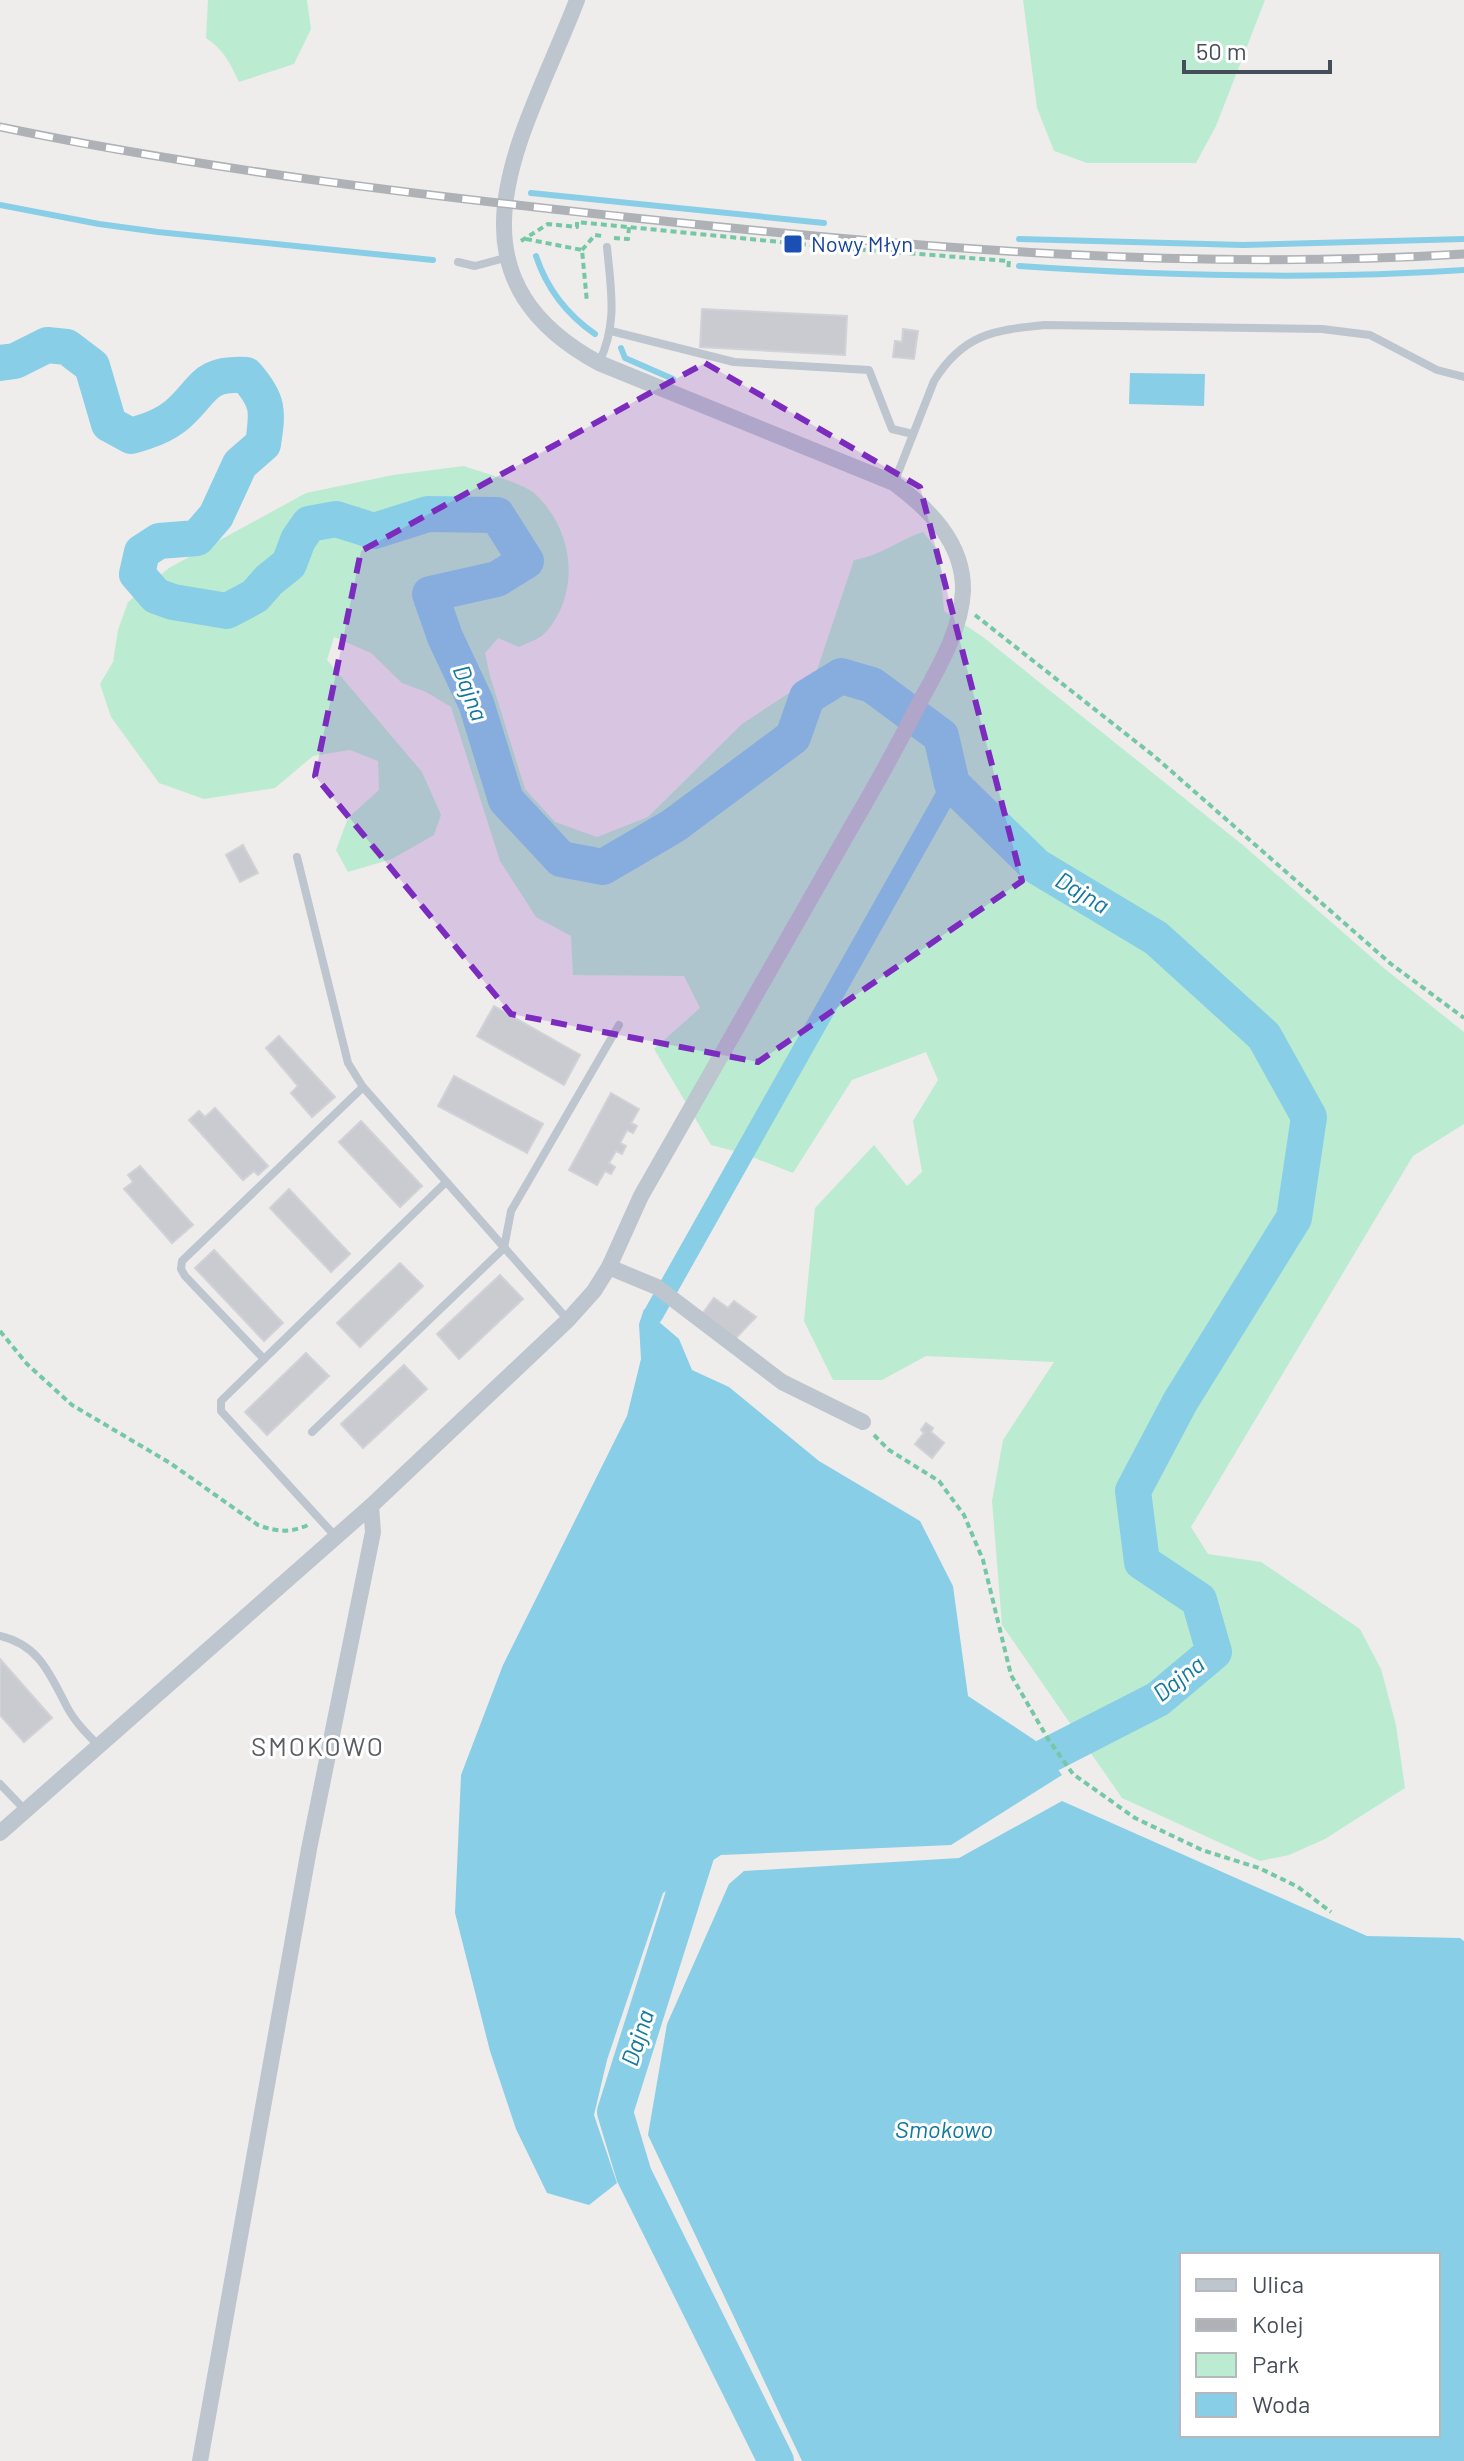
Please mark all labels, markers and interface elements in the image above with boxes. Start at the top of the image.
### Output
scale bar [1184,24,1330,74]
text: 50 m [1196,36,1247,65]
place label: Nowy Młyn [811,230,913,256]
marker: Nowy Młyn [782,233,804,255]
water label: Dajna [448,660,495,725]
water label: Dajna [1051,864,1115,919]
water label: Dajna [1146,1649,1210,1707]
district label: SMOKOWO [251,1730,385,1761]
water label: Dajna [614,2006,659,2069]
water label: Smokowo [895,2114,993,2143]
legend [1180,2253,1440,2437]
text: Ulica [1252,2269,1304,2298]
text: Kolej [1252,2309,1304,2338]
text: Park [1252,2349,1299,2378]
text: Woda [1252,2389,1310,2418]

